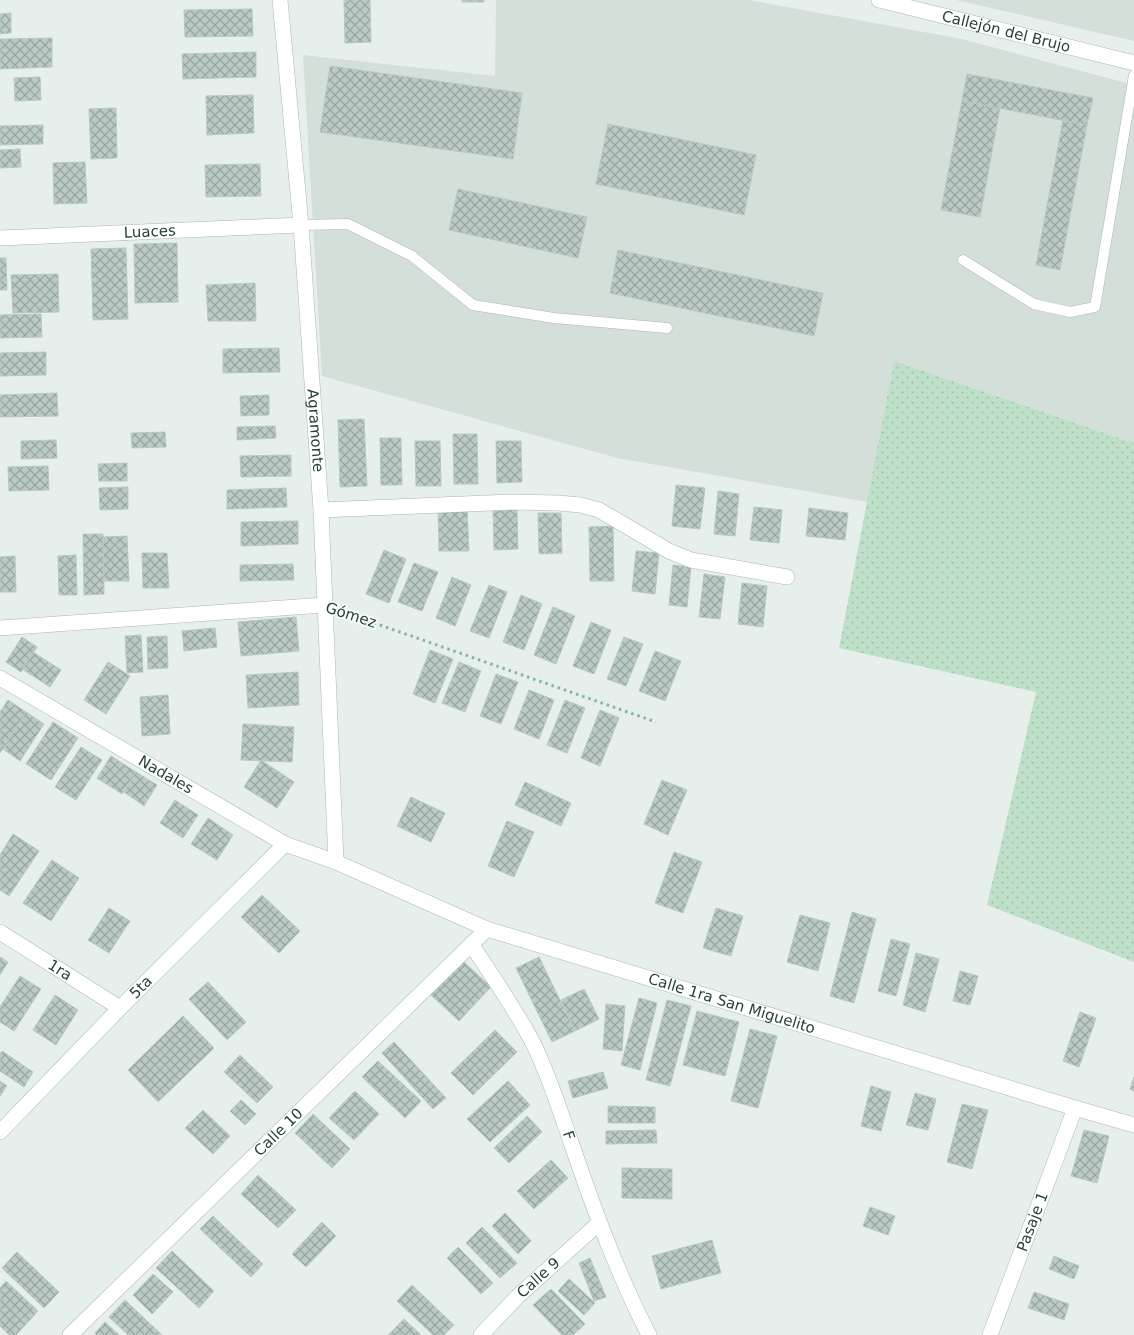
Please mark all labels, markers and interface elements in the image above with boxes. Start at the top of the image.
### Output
street label: Callejón del Brujo [940,7,1072,56]
street label: Luaces [123,221,176,242]
street label: Agramonte [304,388,327,473]
street label: Gómez [323,598,379,632]
street label: Nadales [135,752,197,798]
street label: 1ra [45,956,75,984]
street label: Calle 1ra San Miguelito [646,970,817,1037]
street label: 5ta [126,972,156,1002]
street label: Calle 10 [250,1104,307,1160]
street label: F [559,1129,579,1143]
street label: Pasaje 1 [1013,1189,1052,1254]
street label: Calle 9 [513,1254,563,1302]

